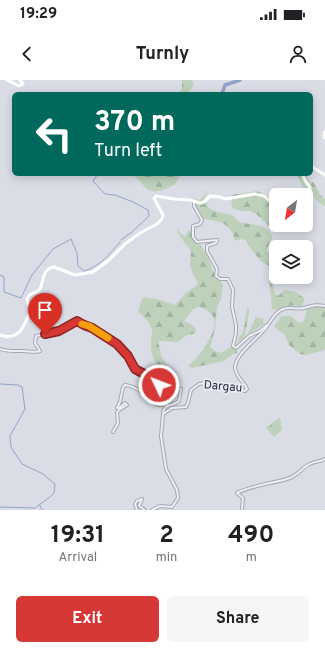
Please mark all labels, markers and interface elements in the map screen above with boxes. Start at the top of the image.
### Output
text: 19:29 [20,5,57,24]
icon: back [16,43,38,65]
text: Turnly [136,43,189,66]
icon: person [287,43,309,65]
text: 370 m [94,105,175,141]
icon: left [28,108,80,160]
text: Turn left [94,140,162,163]
north arrow [269,188,313,232]
map controls [269,188,313,284]
button: layers [269,240,313,284]
pin [28,293,62,334]
icon: arrive [34,299,56,321]
position arrow [138,364,180,406]
street label: Dargau [203,377,243,397]
text: 19:31 [51,521,105,551]
text: 2 [159,521,174,551]
text: 490 [228,521,274,551]
text: Arrival [58,550,97,566]
text: min [156,550,177,566]
text: m [246,550,257,566]
button: Exit [16,596,159,642]
button: Share [167,596,309,642]

